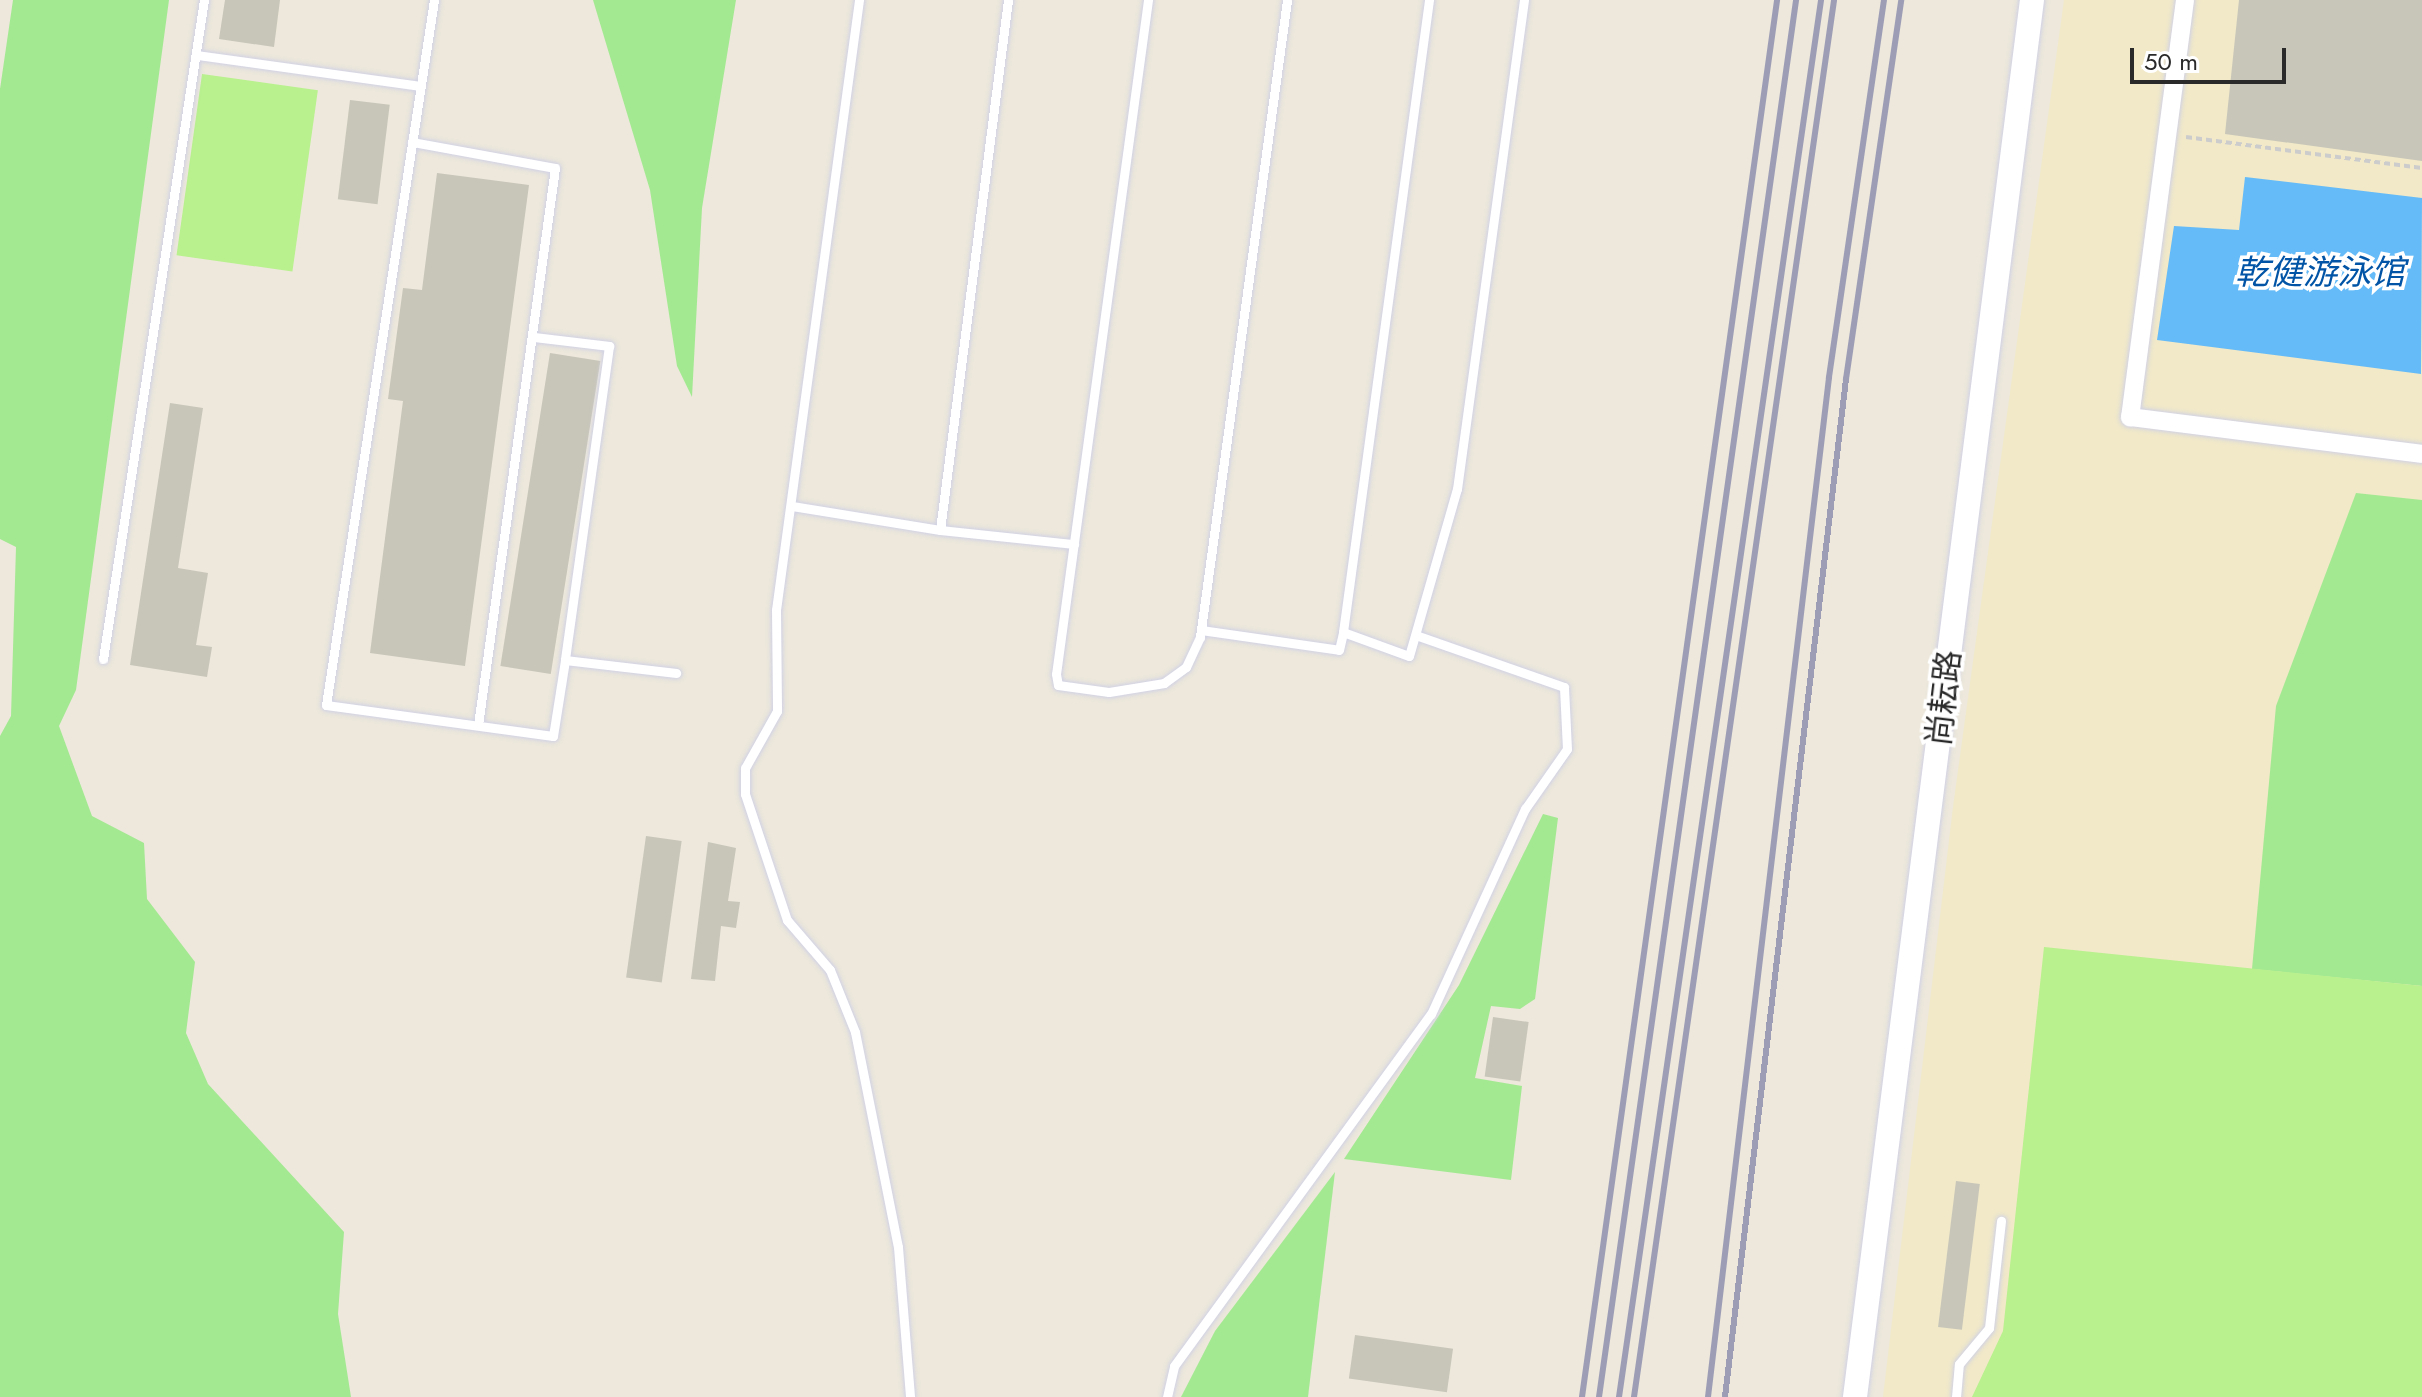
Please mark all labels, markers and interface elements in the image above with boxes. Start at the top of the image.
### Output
scale bar [2134,32,2290,82]
text: 50 m [2144,44,2198,79]
water label: 乾健游泳馆 [2235,253,2405,293]
street label: 尚耘路 [1919,648,1969,748]

